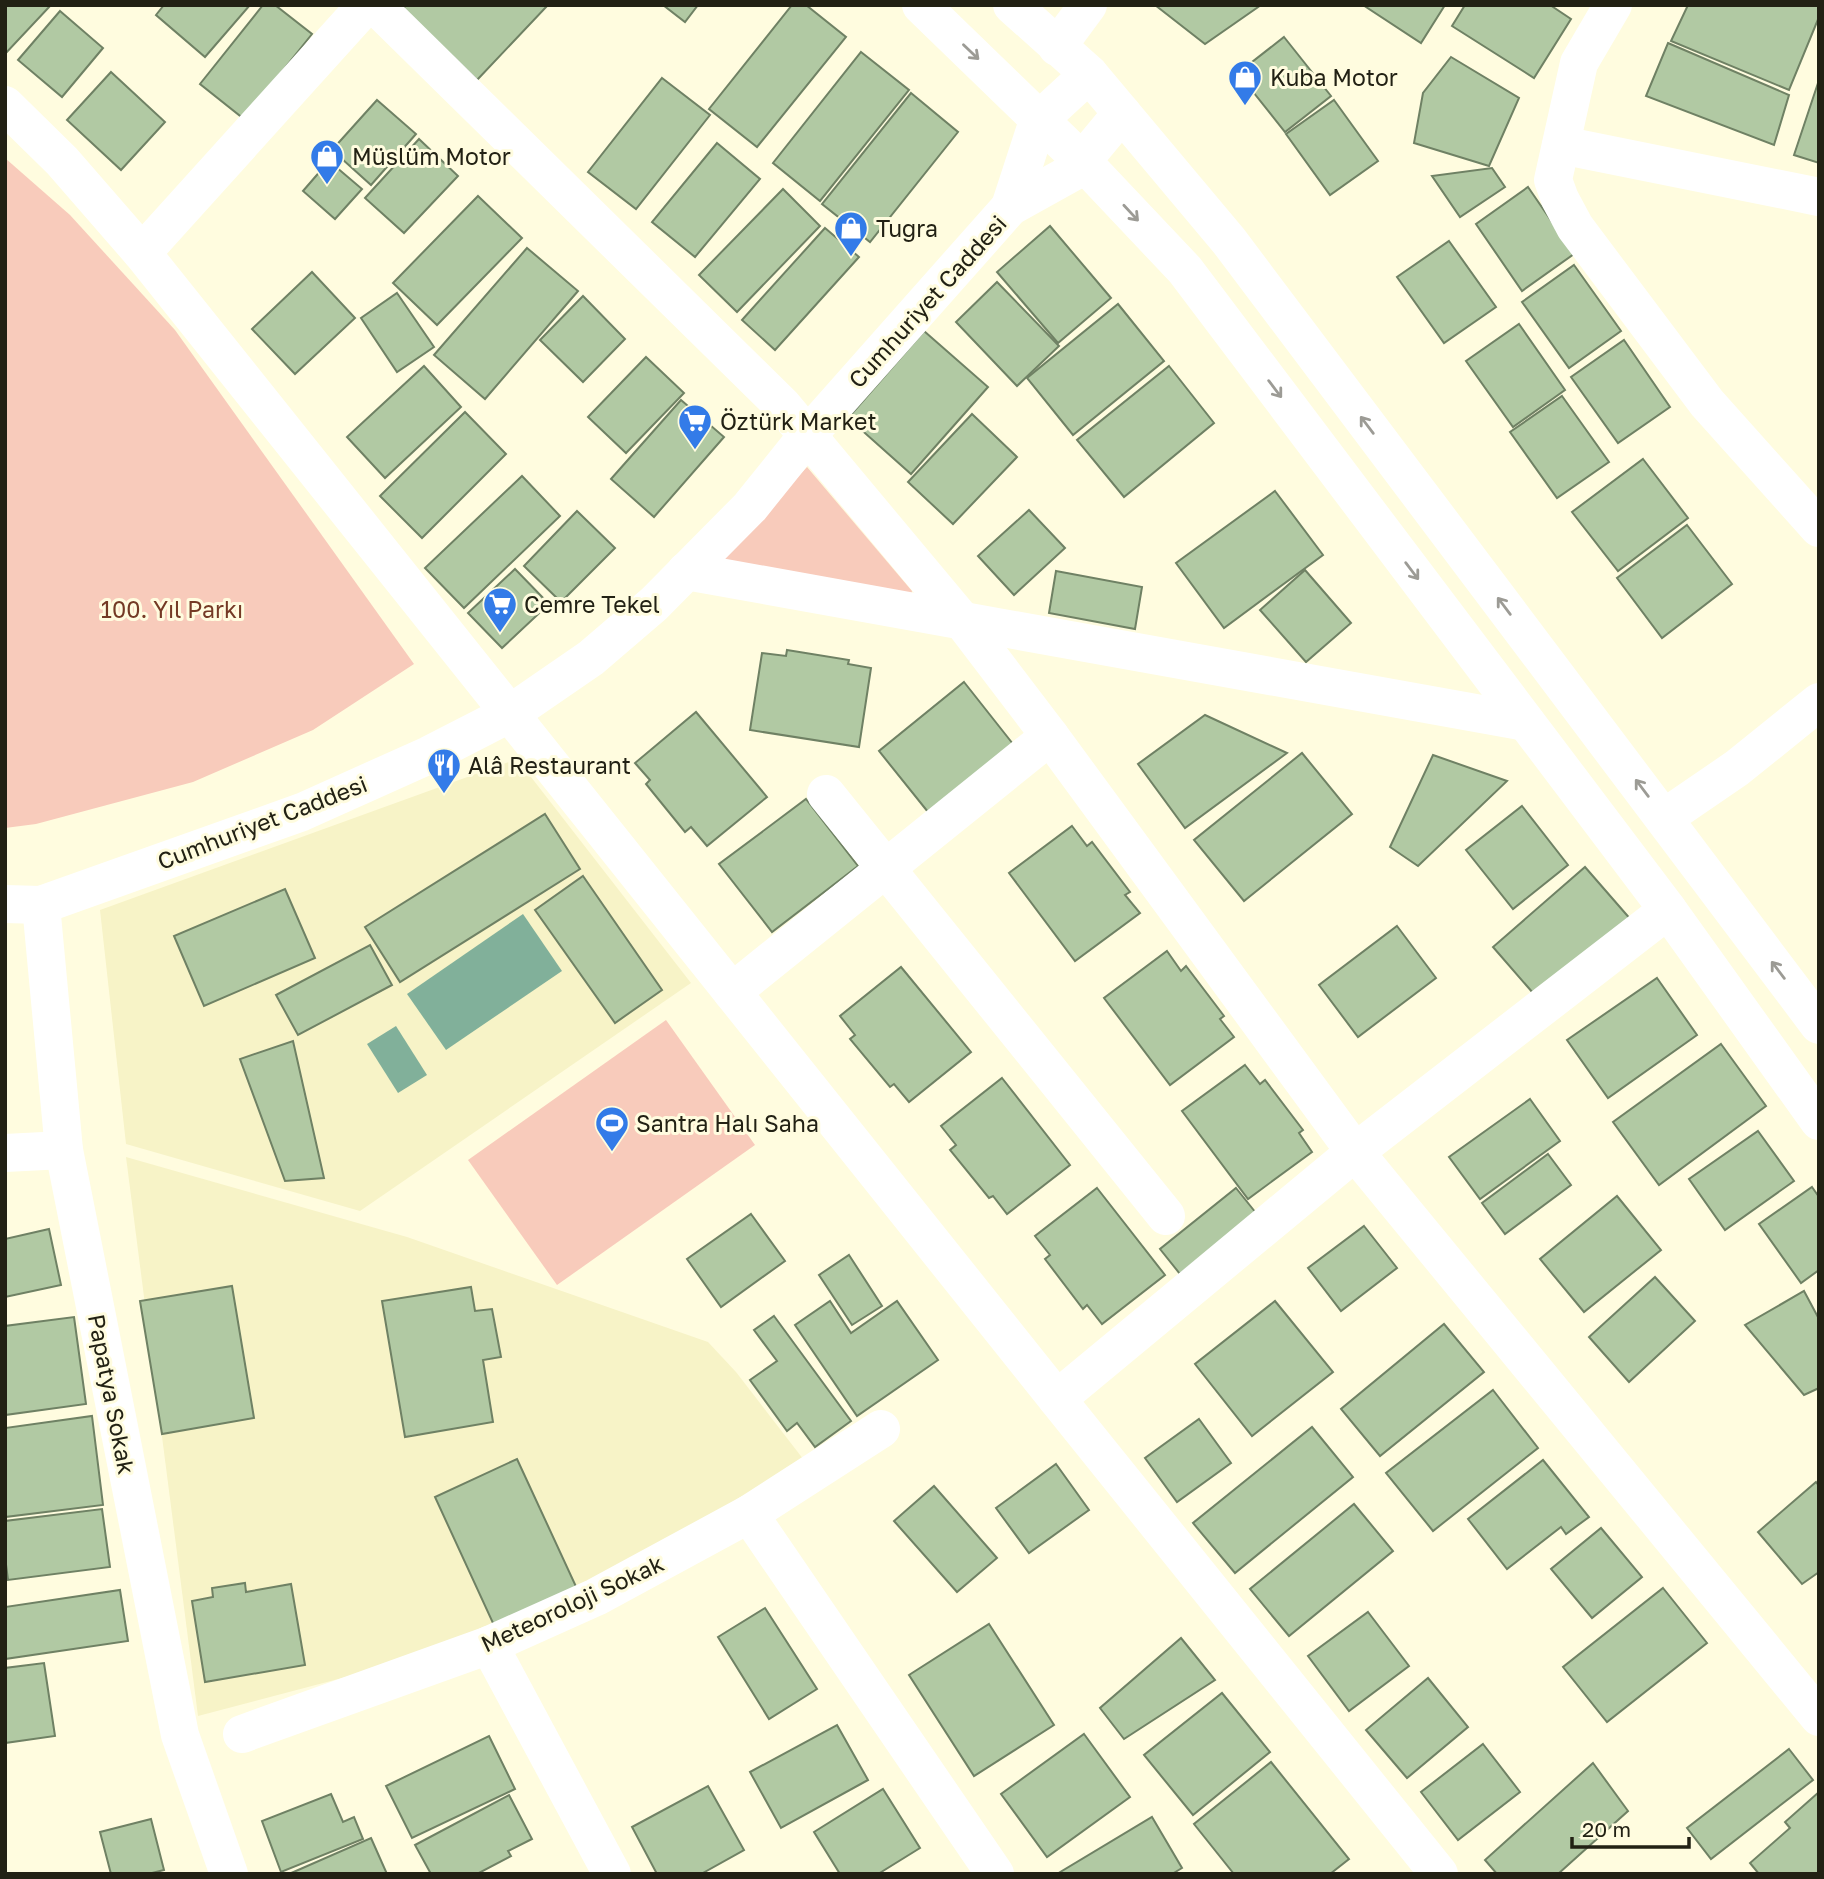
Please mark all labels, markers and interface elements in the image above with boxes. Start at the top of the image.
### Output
one-way arrow [962,43,979,60]
shop icon: Kuba Motor [1226,58,1264,107]
place label: Kuba Motor [1270,63,1398,91]
shop icon: Müslüm Motor [308,137,346,186]
place label: Müslüm Motor [352,142,511,170]
one-way arrow [1123,204,1139,222]
shop icon: Tuğra [832,209,870,258]
street label: Cumhuriyet Caddesi [842,209,1012,393]
place label: Tuğra [876,214,938,242]
one-way arrow [1267,379,1282,398]
supermarket icon: Öztürk Market [676,402,714,451]
place label: Öztürk Market [720,407,877,435]
one-way arrow [1360,416,1375,435]
one-way arrow [1404,561,1419,579]
supermarket icon: Cemre Tekel [481,585,519,634]
place label: Cemre Tekel [524,590,660,618]
park label: 100. Yıl Parkı [101,595,243,623]
one-way arrow [1497,598,1512,616]
restaurant icon: Alâ Restaurant [425,746,463,795]
place label: Alâ Restaurant [468,751,631,779]
street label: Cumhuriyet Caddesi [153,769,371,875]
one-way arrow [1634,779,1649,798]
one-way arrow [1771,961,1785,980]
sports icon: Santra Halı Saha [593,1104,631,1153]
place label: Santra Halı Saha [636,1109,819,1137]
street label: Papatya Sokak [83,1312,141,1476]
street label: Meteoroloji Sokak [476,1548,668,1658]
scale bar [1572,1806,1689,1850]
text: 20 m [1582,1816,1631,1842]

